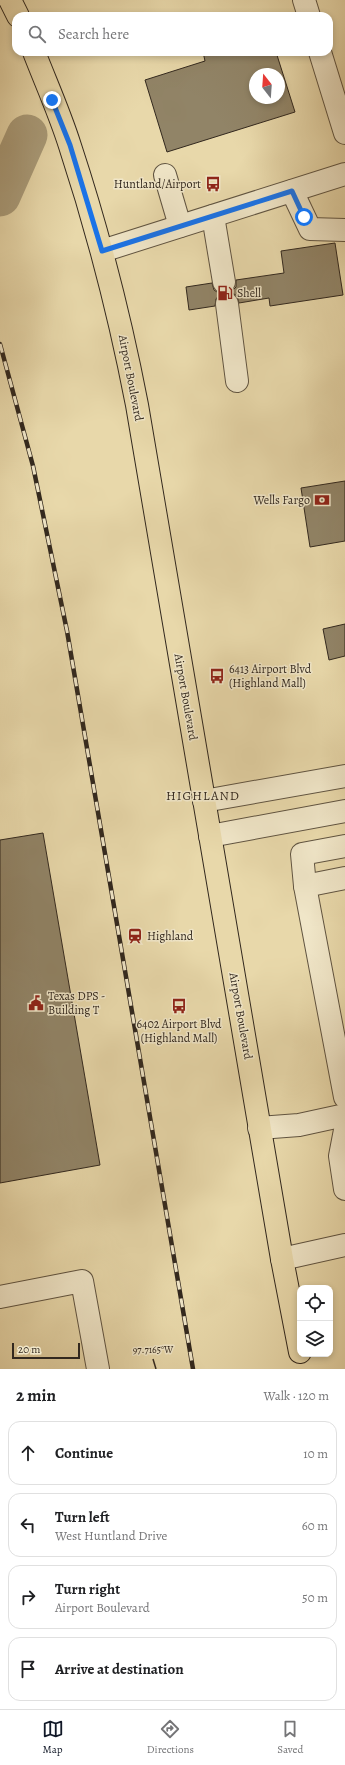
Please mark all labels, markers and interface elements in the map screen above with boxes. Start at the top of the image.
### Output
search box [12,12,333,56]
icon: search [26,23,48,45]
text: Search here [58,24,129,44]
north arrow [249,68,285,104]
route end [43,91,61,109]
bus stop icon: Huntland/Airport [204,175,222,193]
place label: Huntland/Airport [114,176,201,192]
route start [295,208,313,226]
fuel station icon: Shell [216,284,234,302]
place label: Shell [237,285,261,301]
street label: Airport Boulevard [115,333,147,423]
bank icon: Wells Fargo [313,491,331,509]
place label: Wells Fargo [252,492,310,508]
street label: Airport Boulevard [170,652,202,742]
place label: 6413 Airport Blvd (Highland Mall) [229,661,312,691]
bus stop icon: 6413 Airport Blvd (Highland Mall) [208,667,226,685]
district label: HIGHLAND [166,787,240,804]
station icon: Highland [126,927,144,945]
place label: Highland [147,928,194,944]
street label: Airport Boulevard [225,971,257,1061]
place label: Texas DPS - Building T [48,988,105,1018]
public building icon: Texas DPS - Building T [27,994,45,1012]
bus stop icon: 6402 Airport Blvd (Highland Mall) [170,997,188,1015]
place label: 6402 Airport Blvd (Highland Mall) [136,1016,222,1046]
map controls [297,1285,333,1357]
button: locate [297,1285,333,1321]
button: layers [297,1321,333,1357]
scale bar [12,1341,80,1360]
text: 20 m [18,1342,40,1357]
text: 97.7165°W [133,1343,174,1356]
text: 2 min [16,1384,56,1407]
text: Walk · 120 m [264,1387,329,1404]
icon: ahead [17,1442,39,1464]
text: Continue [55,1443,113,1463]
text: 10 m [303,1445,328,1462]
text: Turn left [55,1507,110,1527]
icon: left [17,1514,39,1536]
text: 60 m [302,1517,328,1534]
text: West Huntland Drive [55,1527,167,1544]
text: Turn right [55,1579,120,1599]
icon: right [17,1586,39,1608]
text: 50 m [302,1589,328,1606]
text: Airport Boulevard [55,1599,150,1616]
icon: arrive [17,1658,39,1680]
text: Arrive at destination [55,1659,184,1679]
tab: Map [42,1718,64,1757]
tab: Directions [147,1718,194,1757]
tab: Saved [277,1718,303,1757]

